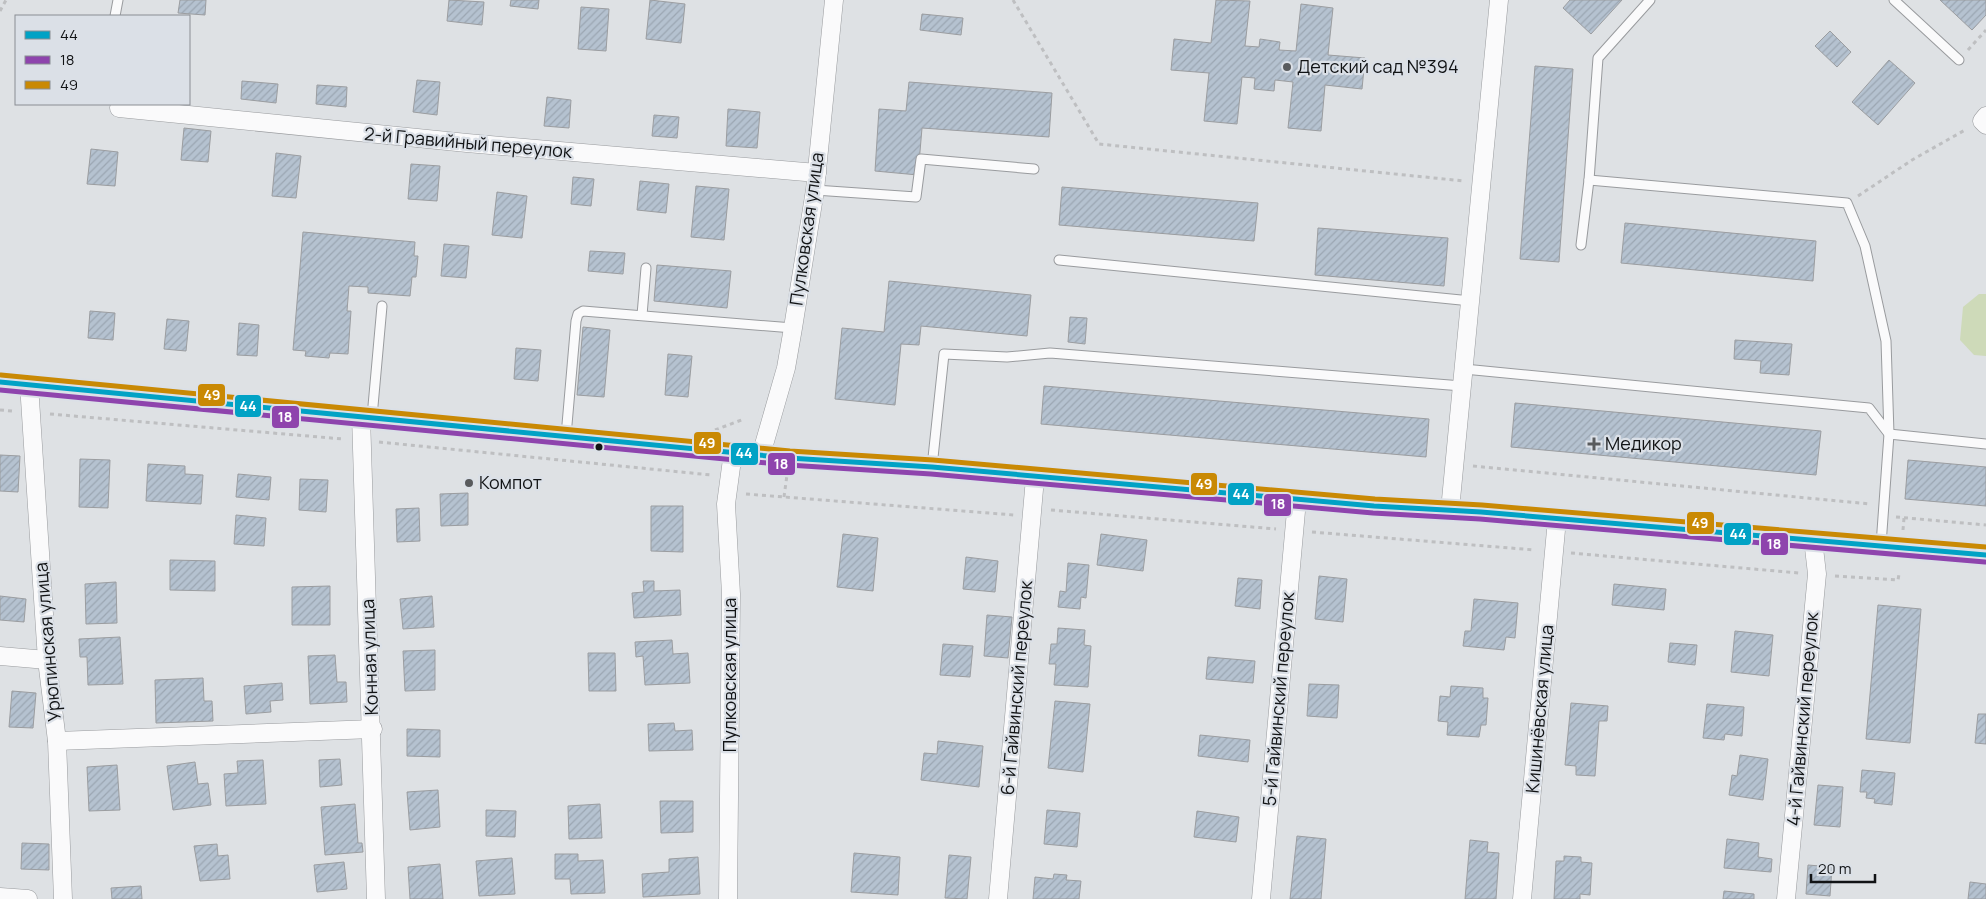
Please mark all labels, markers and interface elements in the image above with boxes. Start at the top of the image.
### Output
legend [15,15,190,105]
text: 44 [60,24,78,45]
text: 18 [60,49,75,70]
place label: Детский сад №394 [1297,54,1459,78]
marker: Детский сад №394 [1281,61,1293,73]
text: 49 [60,74,78,95]
street label: 2-й Гравийный переулок [363,121,574,163]
street label: Пулковская улица [783,151,829,307]
line badge: 49 [197,383,226,407]
text: 49 [204,385,220,404]
line badge: 44 [234,394,262,418]
text: 44 [240,396,256,415]
line badge: 18 [271,405,300,429]
text: 18 [278,407,292,426]
line badge: 49 [693,431,722,455]
place label: Медикор [1605,431,1682,455]
text: 49 [699,433,715,452]
marker: Медикор [1587,437,1601,451]
unlabelled marker [594,442,604,452]
line badge: 44 [730,442,759,466]
text: 44 [736,443,752,462]
line badge: 18 [767,452,796,476]
text: 18 [774,454,788,473]
place label: Компот [479,470,542,494]
line badge: 49 [1190,472,1218,496]
text: 49 [1196,474,1212,493]
marker: Компот [463,477,475,489]
line badge: 44 [1227,482,1255,506]
text: 44 [1233,484,1249,503]
line badge: 18 [1263,493,1292,517]
text: 18 [1271,494,1285,513]
line badge: 49 [1686,511,1715,535]
text: 49 [1692,513,1708,532]
line badge: 44 [1723,522,1752,546]
text: 44 [1730,524,1746,543]
line badge: 18 [1760,532,1789,556]
text: 18 [1767,534,1781,553]
street label: Урюпинская улица [28,561,66,723]
street label: 6-й Гайвинский переулок [995,579,1037,796]
street label: 5-й Гайвинский переулок [1257,590,1299,807]
street label: Пулковская улица [717,598,741,752]
street label: Конная улица [355,599,383,716]
street label: 4-й Гайвинский переулок [1781,610,1823,827]
street label: Кишинёвская улица [1520,624,1558,794]
scale bar [1811,852,1875,884]
text: 20 m [1818,858,1851,879]

